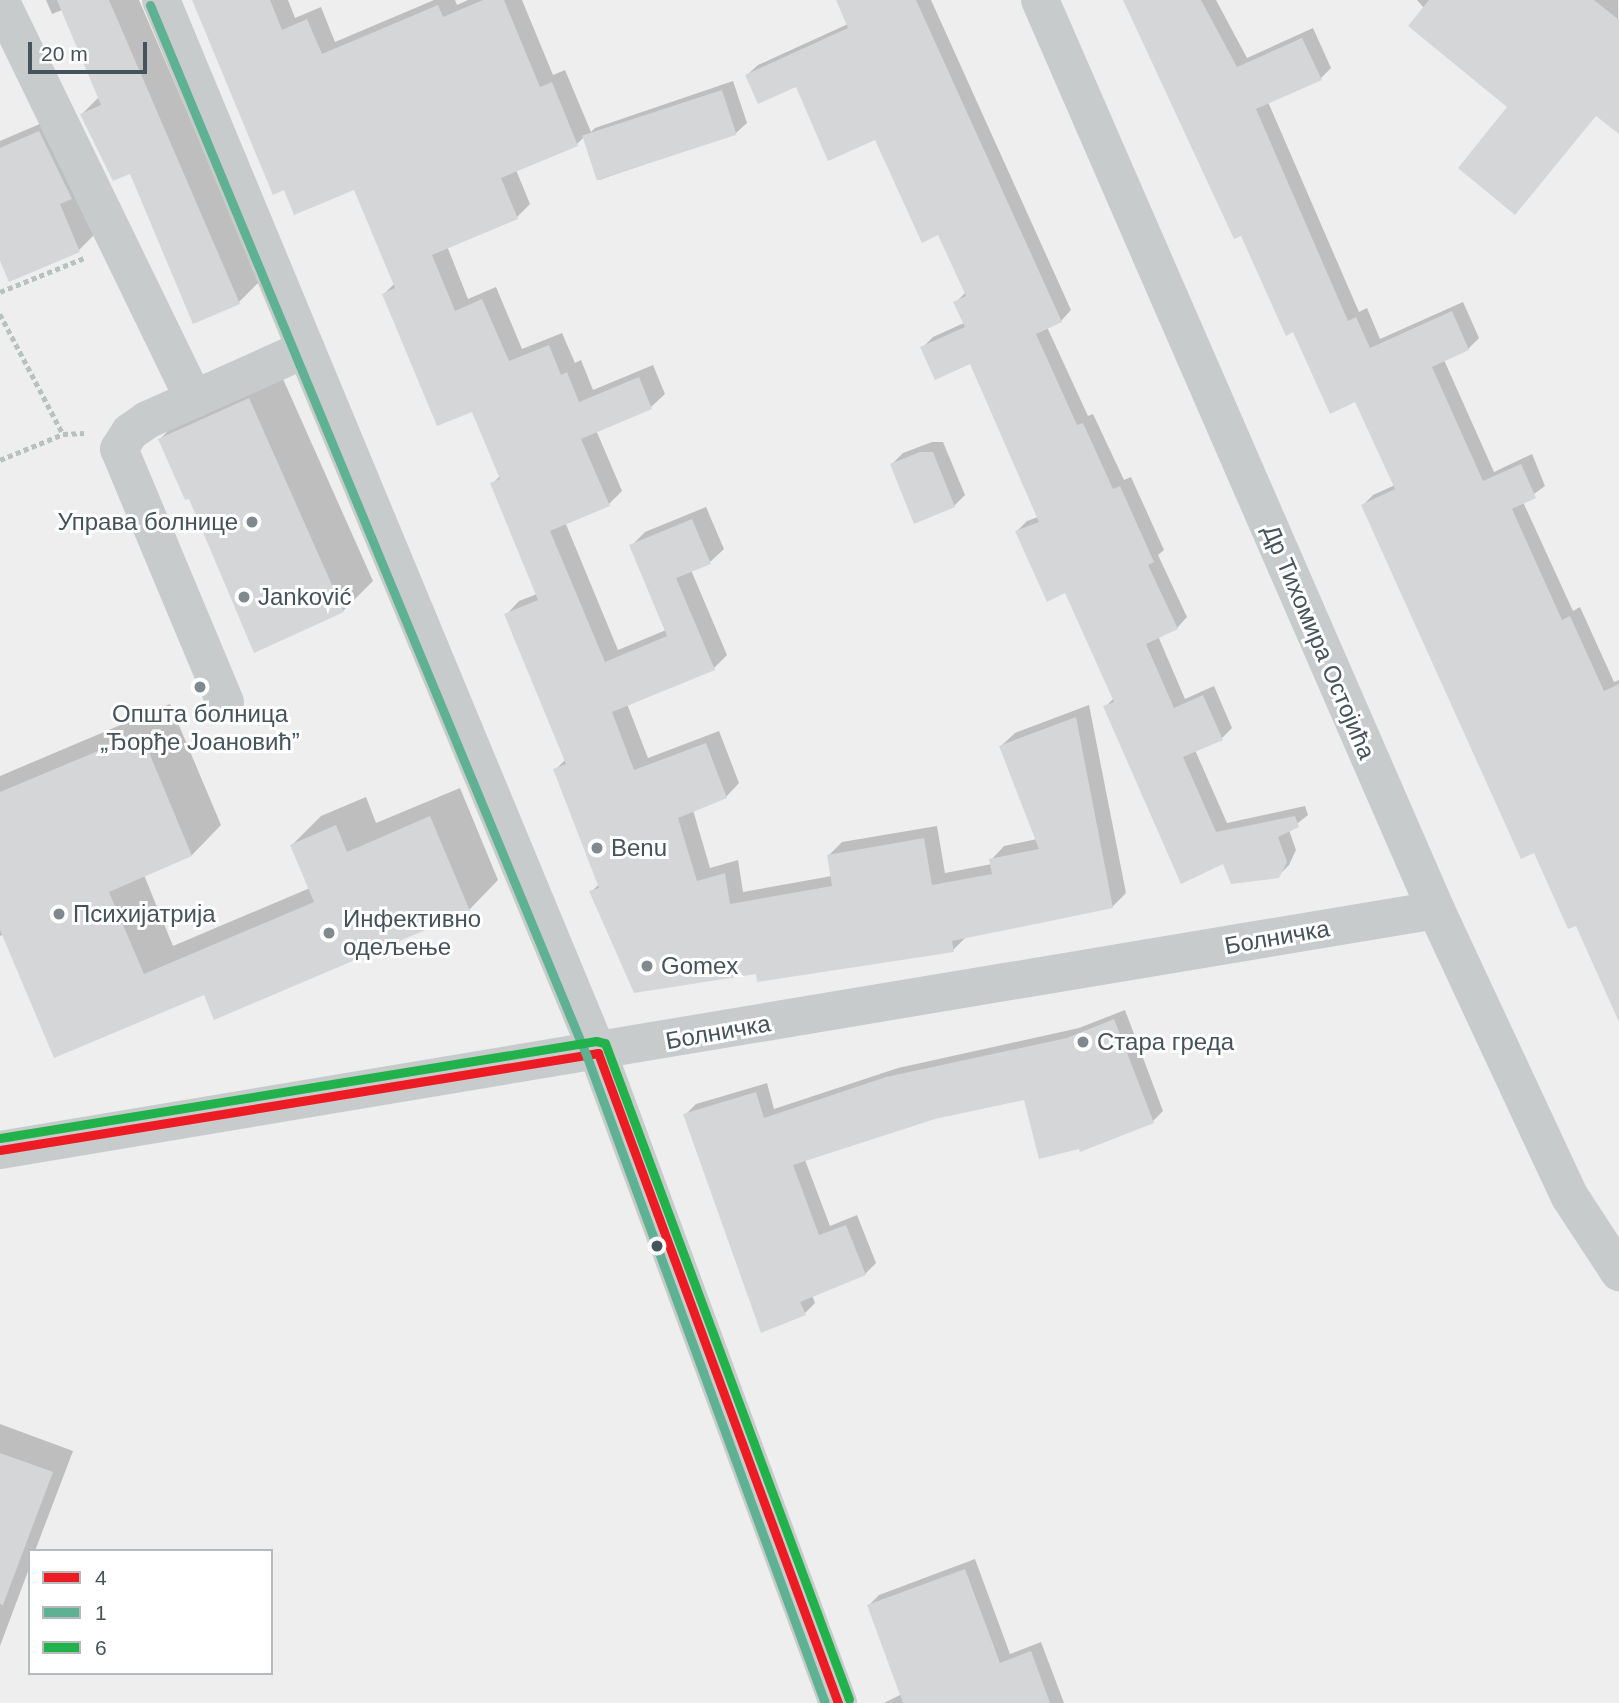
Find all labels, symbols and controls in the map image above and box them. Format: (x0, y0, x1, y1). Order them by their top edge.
scale bar (32, 28, 150, 72)
text: 20 m (41, 42, 88, 65)
place label: Управа болнице (58, 508, 238, 536)
marker: Управа болнице (244, 514, 260, 530)
street label: Др Тихомира Остојића (1257, 520, 1381, 764)
place label: Janković (258, 583, 351, 611)
marker: Janković (236, 589, 252, 605)
marker: Општа болница „Ђорђе Јоановић” (190, 677, 210, 697)
place label: Општа болница „Ђорђе Јоановић” (100, 700, 300, 756)
place label: Benu (611, 834, 667, 862)
marker: Benu (589, 840, 605, 856)
place label: Психијатрија (73, 900, 216, 928)
place label: Инфективно одељење (343, 905, 481, 961)
marker: Психијатрија (51, 906, 67, 922)
street label: Болничка (1222, 914, 1332, 960)
marker: Инфективно одељење (321, 925, 337, 941)
place label: Gomex (661, 952, 738, 980)
marker: Gomex (639, 958, 655, 974)
street label: Болничка (663, 1009, 773, 1055)
place label: Стара греда (1097, 1028, 1234, 1056)
marker: Стара греда (1075, 1034, 1091, 1050)
unlabelled marker (650, 1239, 664, 1253)
legend (28, 1549, 273, 1675)
text: 4 (95, 1566, 107, 1589)
text: 1 (95, 1601, 107, 1624)
text: 6 (95, 1636, 107, 1659)

